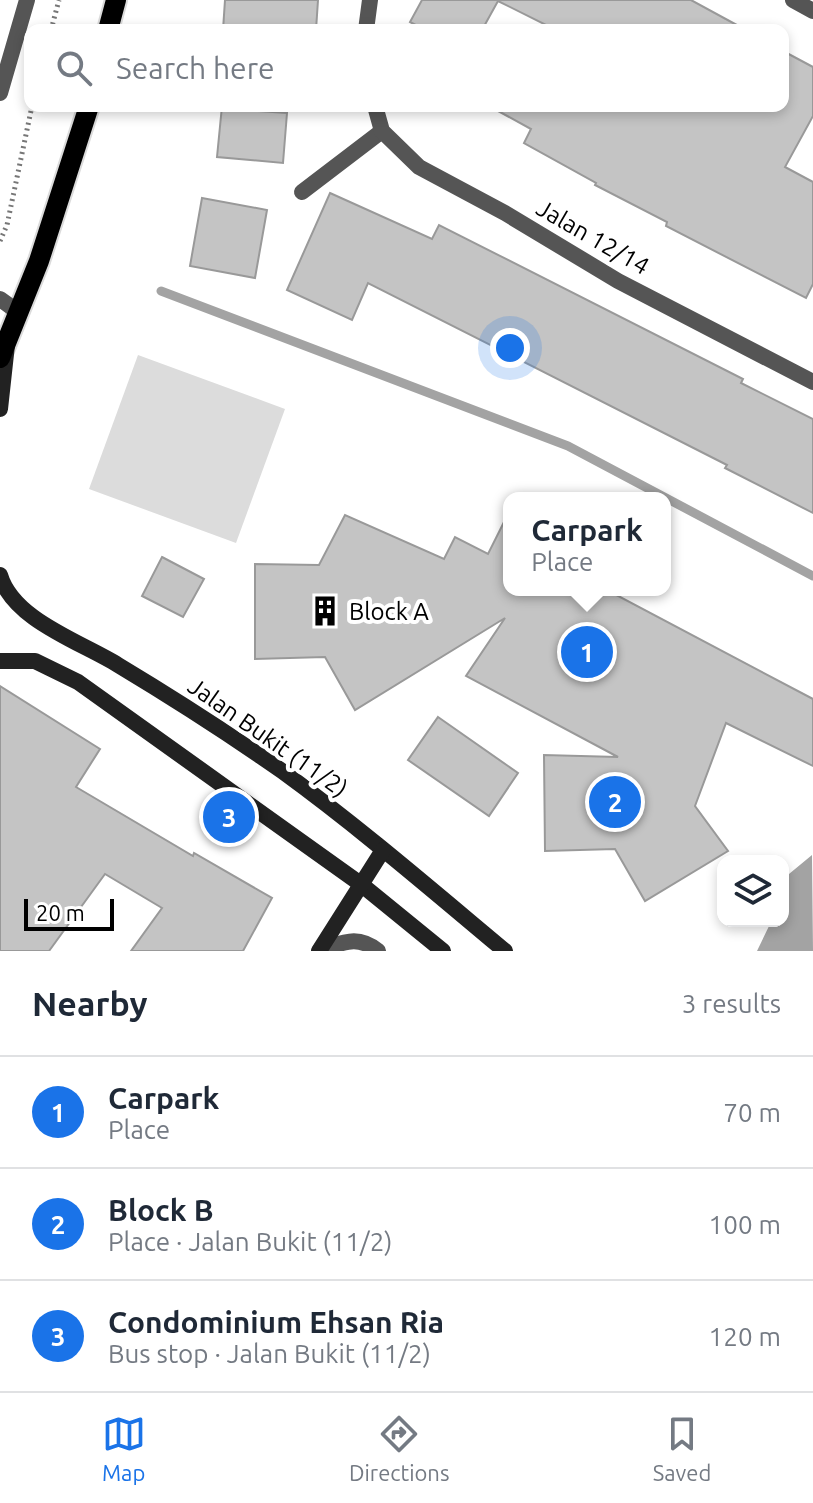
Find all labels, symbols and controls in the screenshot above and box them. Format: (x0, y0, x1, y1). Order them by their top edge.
search box (24, 24, 789, 112)
icon: search (52, 46, 96, 90)
text: Search here (116, 51, 275, 85)
street label: Jalan 12/14 (532, 194, 654, 280)
your location (490, 328, 530, 368)
popup (503, 492, 671, 596)
text: Carpark (531, 513, 643, 547)
text: Place (531, 547, 593, 576)
building icon: Block A (308, 594, 342, 628)
place label: Block A (349, 598, 429, 625)
pin: 1 (561, 622, 613, 682)
street label: Jalan Bukit (11/2) (183, 672, 353, 802)
pin: 2 (589, 772, 641, 832)
pin: 3 (203, 787, 255, 847)
map controls (717, 855, 789, 927)
button: layers (717, 855, 789, 927)
scale bar (24, 895, 114, 931)
text: 20 m (36, 900, 85, 925)
text: Nearby (32, 984, 147, 1022)
text: 3 results (682, 989, 781, 1018)
text: Carpark (108, 1081, 219, 1115)
text: 1 (51, 1098, 65, 1127)
text: 70 m (723, 1098, 781, 1127)
text: Place (108, 1115, 170, 1144)
text: Block B (108, 1193, 214, 1227)
text: 2 (51, 1210, 65, 1239)
text: 100 m (709, 1210, 781, 1239)
text: Place · Jalan Bukit (11/2) (108, 1227, 393, 1256)
text: Condominium Ehsan Ria (108, 1305, 444, 1339)
text: 3 (51, 1322, 65, 1351)
text: 120 m (709, 1322, 781, 1351)
text: Bus stop · Jalan Bukit (11/2) (108, 1339, 431, 1368)
tab: Map (102, 1412, 146, 1485)
tab: Directions (349, 1412, 449, 1485)
tab: Saved (653, 1412, 711, 1485)

